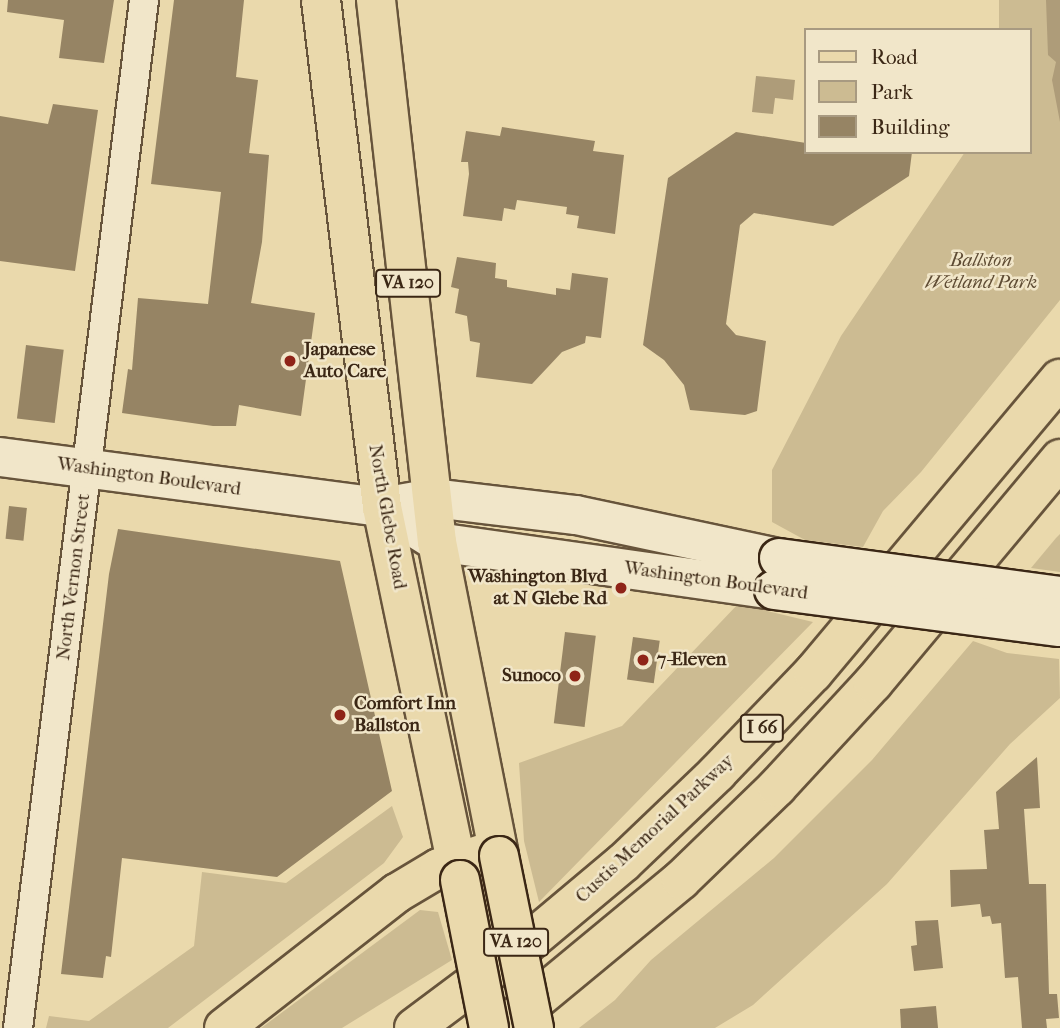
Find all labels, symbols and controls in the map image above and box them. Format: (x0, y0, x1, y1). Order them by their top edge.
legend (804, 28, 1032, 154)
text: Road (871, 45, 918, 69)
text: Park (871, 80, 913, 104)
text: Building (871, 115, 949, 139)
park label: Ballston Wetland Park (925, 250, 1037, 294)
road number: VA 120 (375, 268, 441, 298)
place label: Japanese Auto Care (304, 339, 386, 383)
marker: Japanese Auto Care (282, 353, 298, 369)
street label: North Glebe Road (363, 443, 411, 591)
street label: Washington Boulevard (56, 453, 242, 501)
street label: North Vernon Street (52, 492, 96, 662)
street label: Washington Boulevard (623, 557, 809, 605)
place label: Washington Blvd at N Glebe Rd (468, 566, 607, 610)
marker: Washington Blvd at N Glebe Rd (613, 580, 629, 596)
place label: 7-Eleven (657, 649, 727, 671)
marker: 7-Eleven (635, 652, 651, 668)
place label: Sunoco (502, 665, 561, 687)
marker: Sunoco (567, 668, 583, 684)
place label: Comfort Inn Ballston (354, 693, 456, 737)
marker: Comfort Inn Ballston (332, 707, 348, 723)
road number: I 66 (739, 714, 785, 742)
street label: Custis Memorial Parkway (571, 750, 739, 908)
road number: VA 120 (483, 928, 549, 957)

